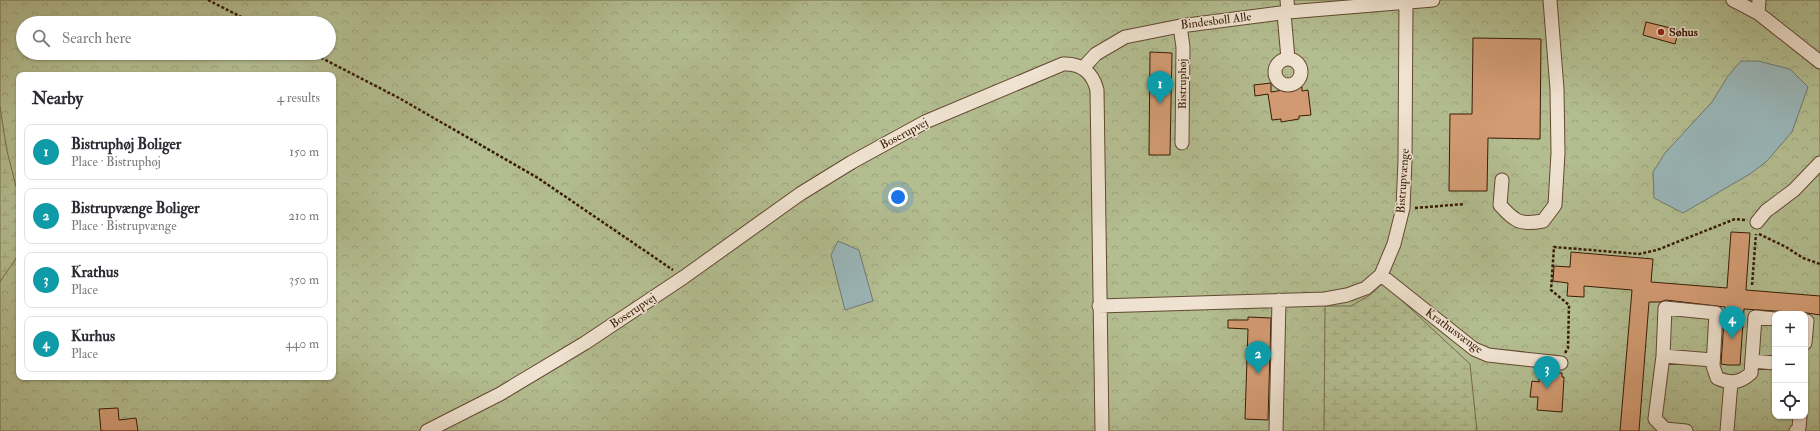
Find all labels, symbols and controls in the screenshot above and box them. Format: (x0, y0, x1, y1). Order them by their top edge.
street label: Bindesbøll Alle (1180, 9, 1252, 33)
search box (16, 16, 336, 60)
place label: Søhus (1669, 25, 1698, 40)
icon: search (30, 27, 52, 49)
marker: Søhus (1656, 27, 1666, 37)
text: Search here (62, 29, 131, 48)
street label: Bistruphøj (1175, 59, 1190, 109)
pin: 1 (1147, 71, 1173, 104)
text: Nearby (32, 88, 83, 109)
text: 4 results (277, 90, 320, 106)
street label: Boserupvej (877, 115, 931, 153)
text: Bistruphøj Boliger (71, 135, 181, 154)
text: 1 (44, 144, 48, 160)
text: 150 m (289, 144, 319, 160)
street label: Bistrupvænge (1393, 148, 1413, 214)
text: Place · Bistruphøj (71, 154, 161, 170)
your location (888, 187, 908, 207)
text: Bistrupvænge Boliger (71, 199, 200, 218)
text: 2 (43, 208, 49, 224)
text: 210 m (288, 208, 319, 224)
text: Place · Bistrupvænge (71, 218, 177, 234)
text: Krathus (71, 263, 119, 282)
text: 3 (44, 272, 49, 288)
text: 350 m (289, 272, 319, 288)
text: Place (71, 282, 98, 298)
street label: Boserupvej (607, 290, 659, 332)
street label: Krathusvænge (1422, 305, 1486, 357)
pin: 4 (1719, 306, 1745, 339)
map controls (1772, 311, 1808, 419)
button: + (1772, 311, 1808, 347)
text: Kurhus (71, 327, 115, 346)
text: 4 (42, 336, 50, 352)
text: 440 m (285, 336, 319, 352)
pin: 2 (1245, 341, 1271, 374)
text: Place (71, 346, 98, 362)
button: − (1772, 347, 1808, 383)
pin: 3 (1534, 356, 1560, 389)
button: locate (1772, 383, 1808, 419)

